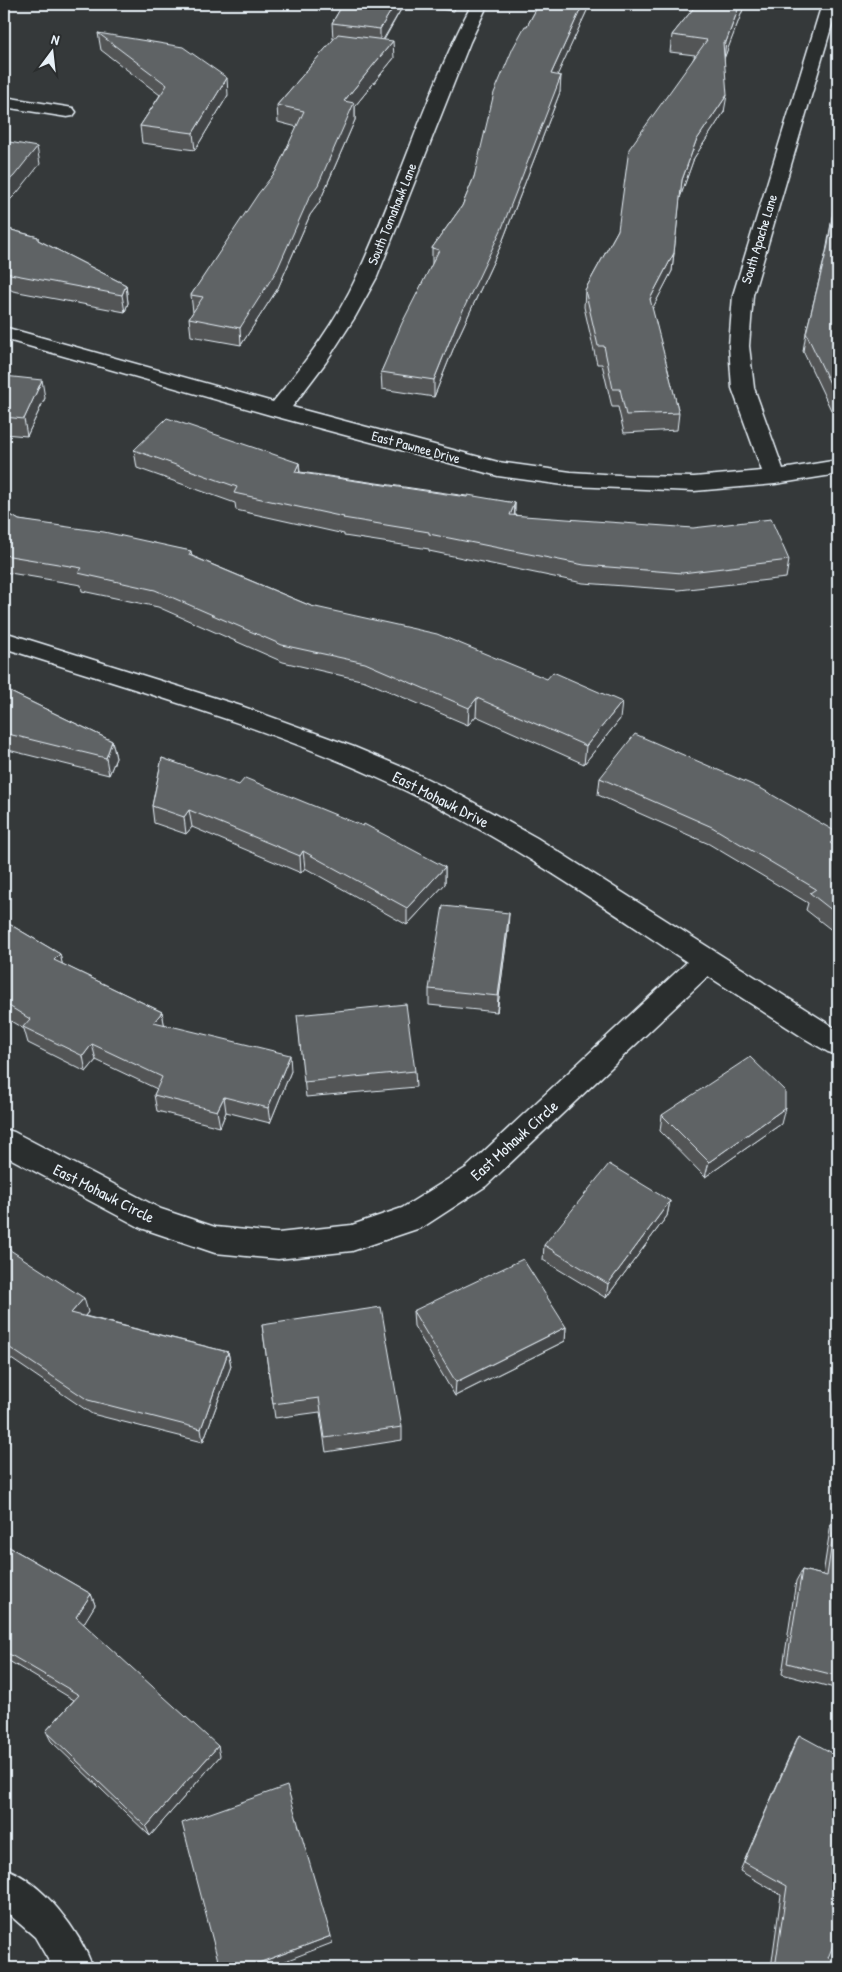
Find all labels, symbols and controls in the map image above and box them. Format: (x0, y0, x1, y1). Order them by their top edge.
north arrow (28, 28, 78, 78)
text: N (49, 29, 62, 49)
street label: South Tomahawk Lane (362, 160, 421, 268)
street label: South Apache Lane (736, 191, 782, 286)
street label: East Pawnee Drive (370, 426, 463, 468)
street label: East Mohawk Drive (389, 765, 494, 833)
street label: East Mohawk Circle (465, 1094, 563, 1185)
street label: East Mohawk Circle (50, 1158, 159, 1228)

